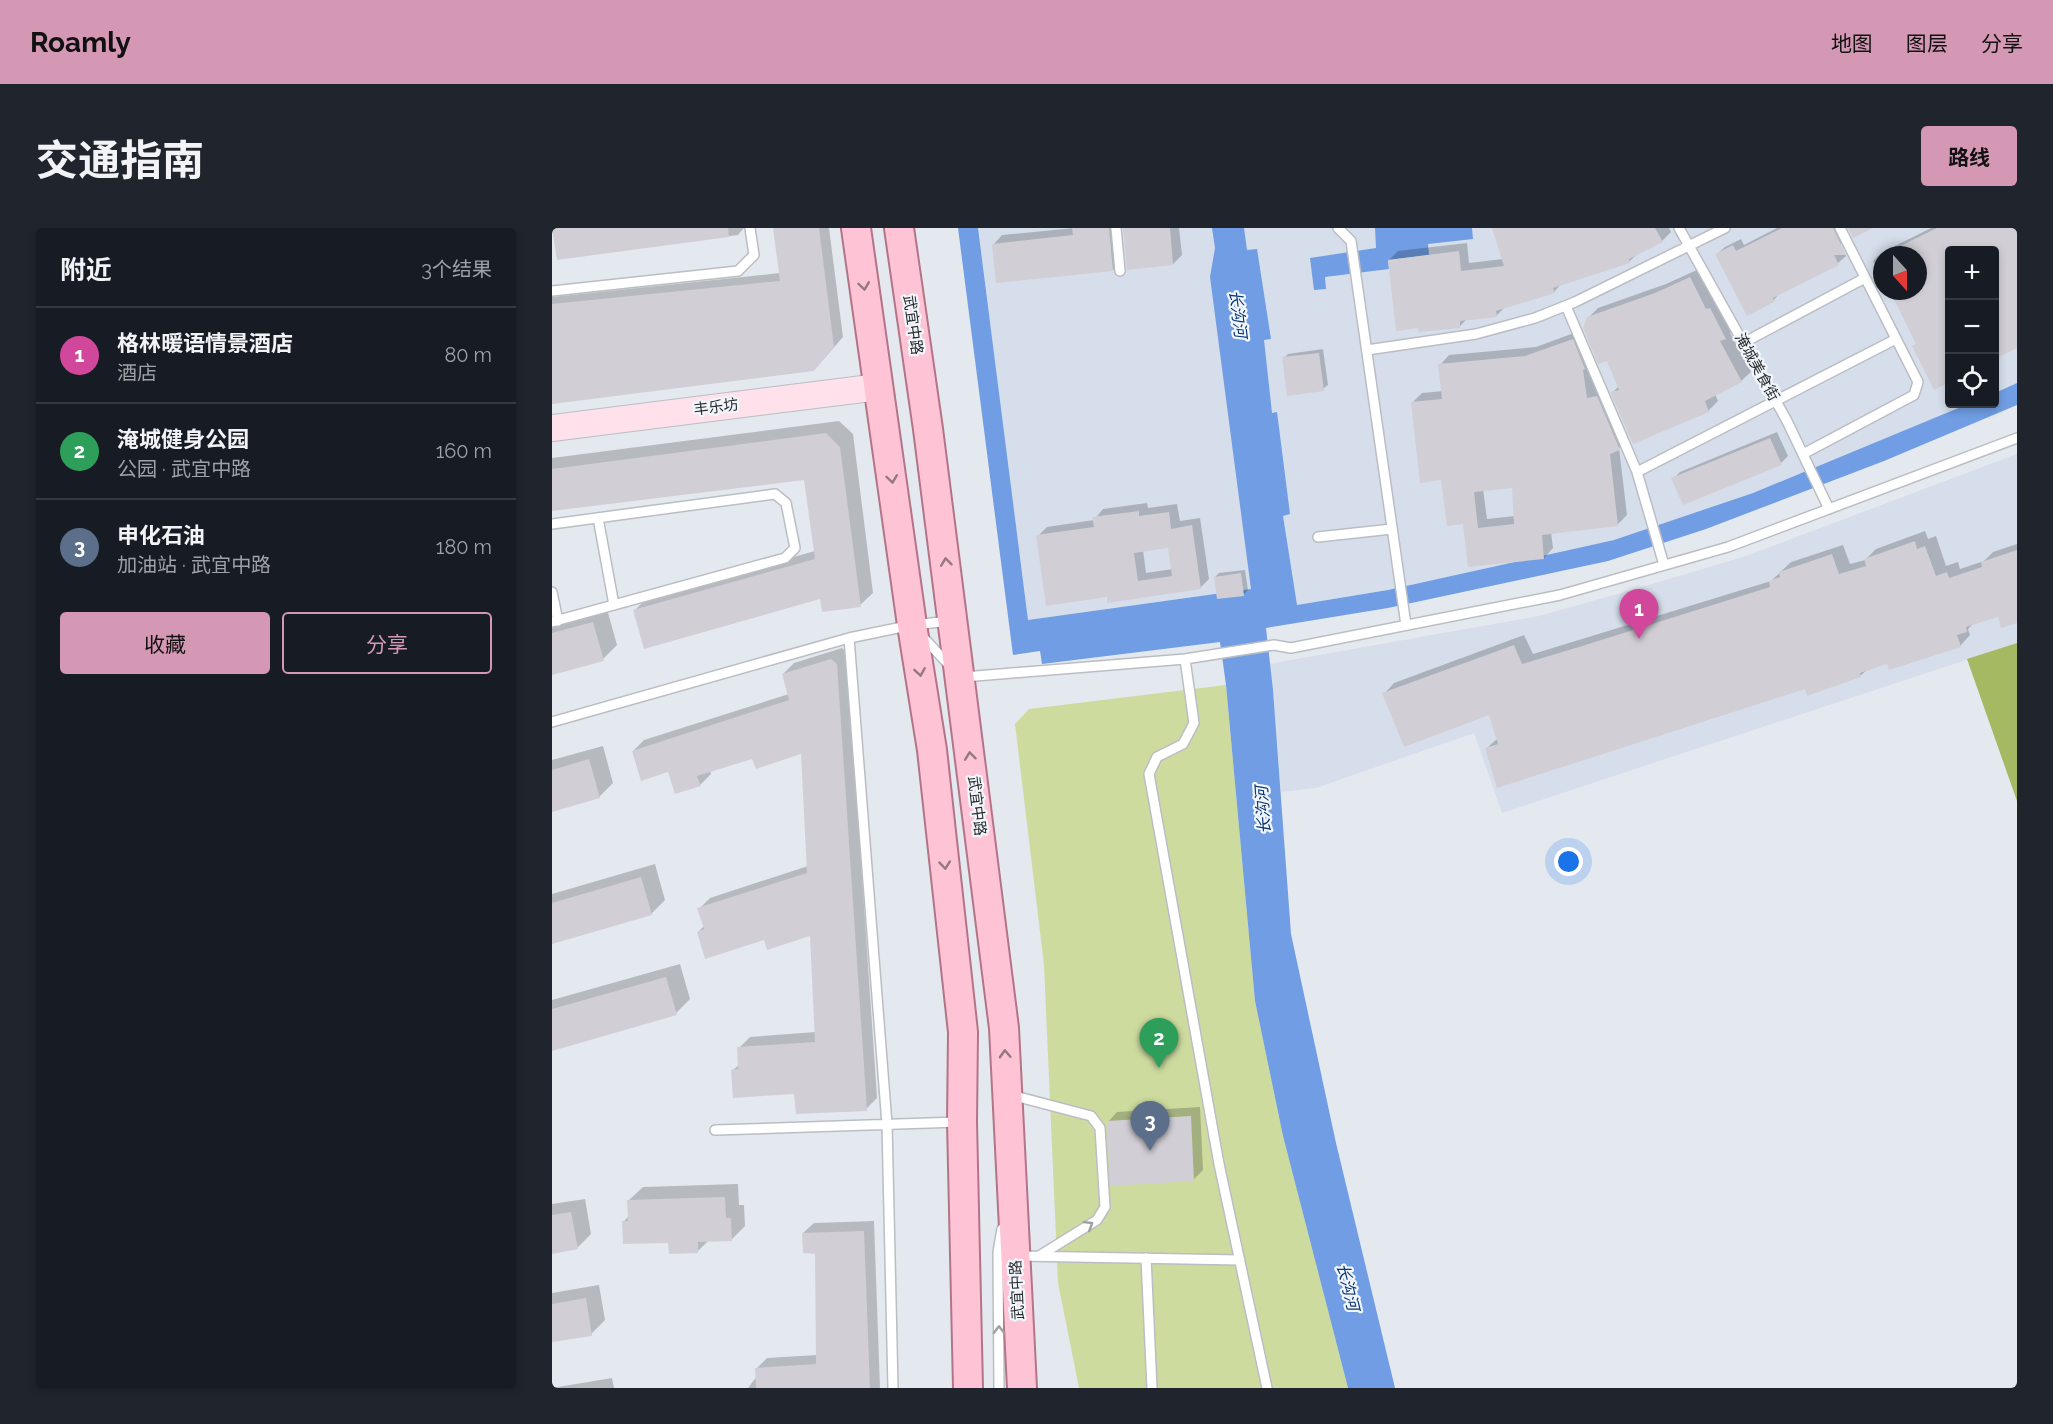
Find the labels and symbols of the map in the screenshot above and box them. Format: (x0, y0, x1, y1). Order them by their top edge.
north arrow (1873, 246, 1927, 300)
one-way arrow (858, 281, 870, 291)
water label: 长沟河 (1226, 289, 1251, 342)
street label: 武宜中路 (900, 294, 926, 356)
street label: 淹城美食街 (1731, 330, 1783, 404)
street label: 丰乐坊 (693, 395, 739, 419)
one-way arrow (886, 474, 898, 484)
one-way arrow (940, 558, 952, 567)
pin: 1 (1620, 590, 1658, 639)
one-way arrow (913, 667, 925, 677)
one-way arrow (965, 751, 977, 760)
street label: 武宜中路 (964, 775, 990, 837)
water label: 长沟河 (1252, 782, 1274, 835)
your location (1554, 847, 1583, 876)
one-way arrow (938, 861, 950, 870)
pin: 2 (1140, 1018, 1178, 1068)
one-way arrow (999, 1049, 1012, 1058)
pin: 3 (1130, 1102, 1170, 1151)
one-way arrow (1083, 1221, 1093, 1233)
street label: 武宜中路 (1006, 1260, 1028, 1320)
water label: 长沟河 (1333, 1261, 1364, 1315)
one-way arrow (993, 1325, 1005, 1334)

